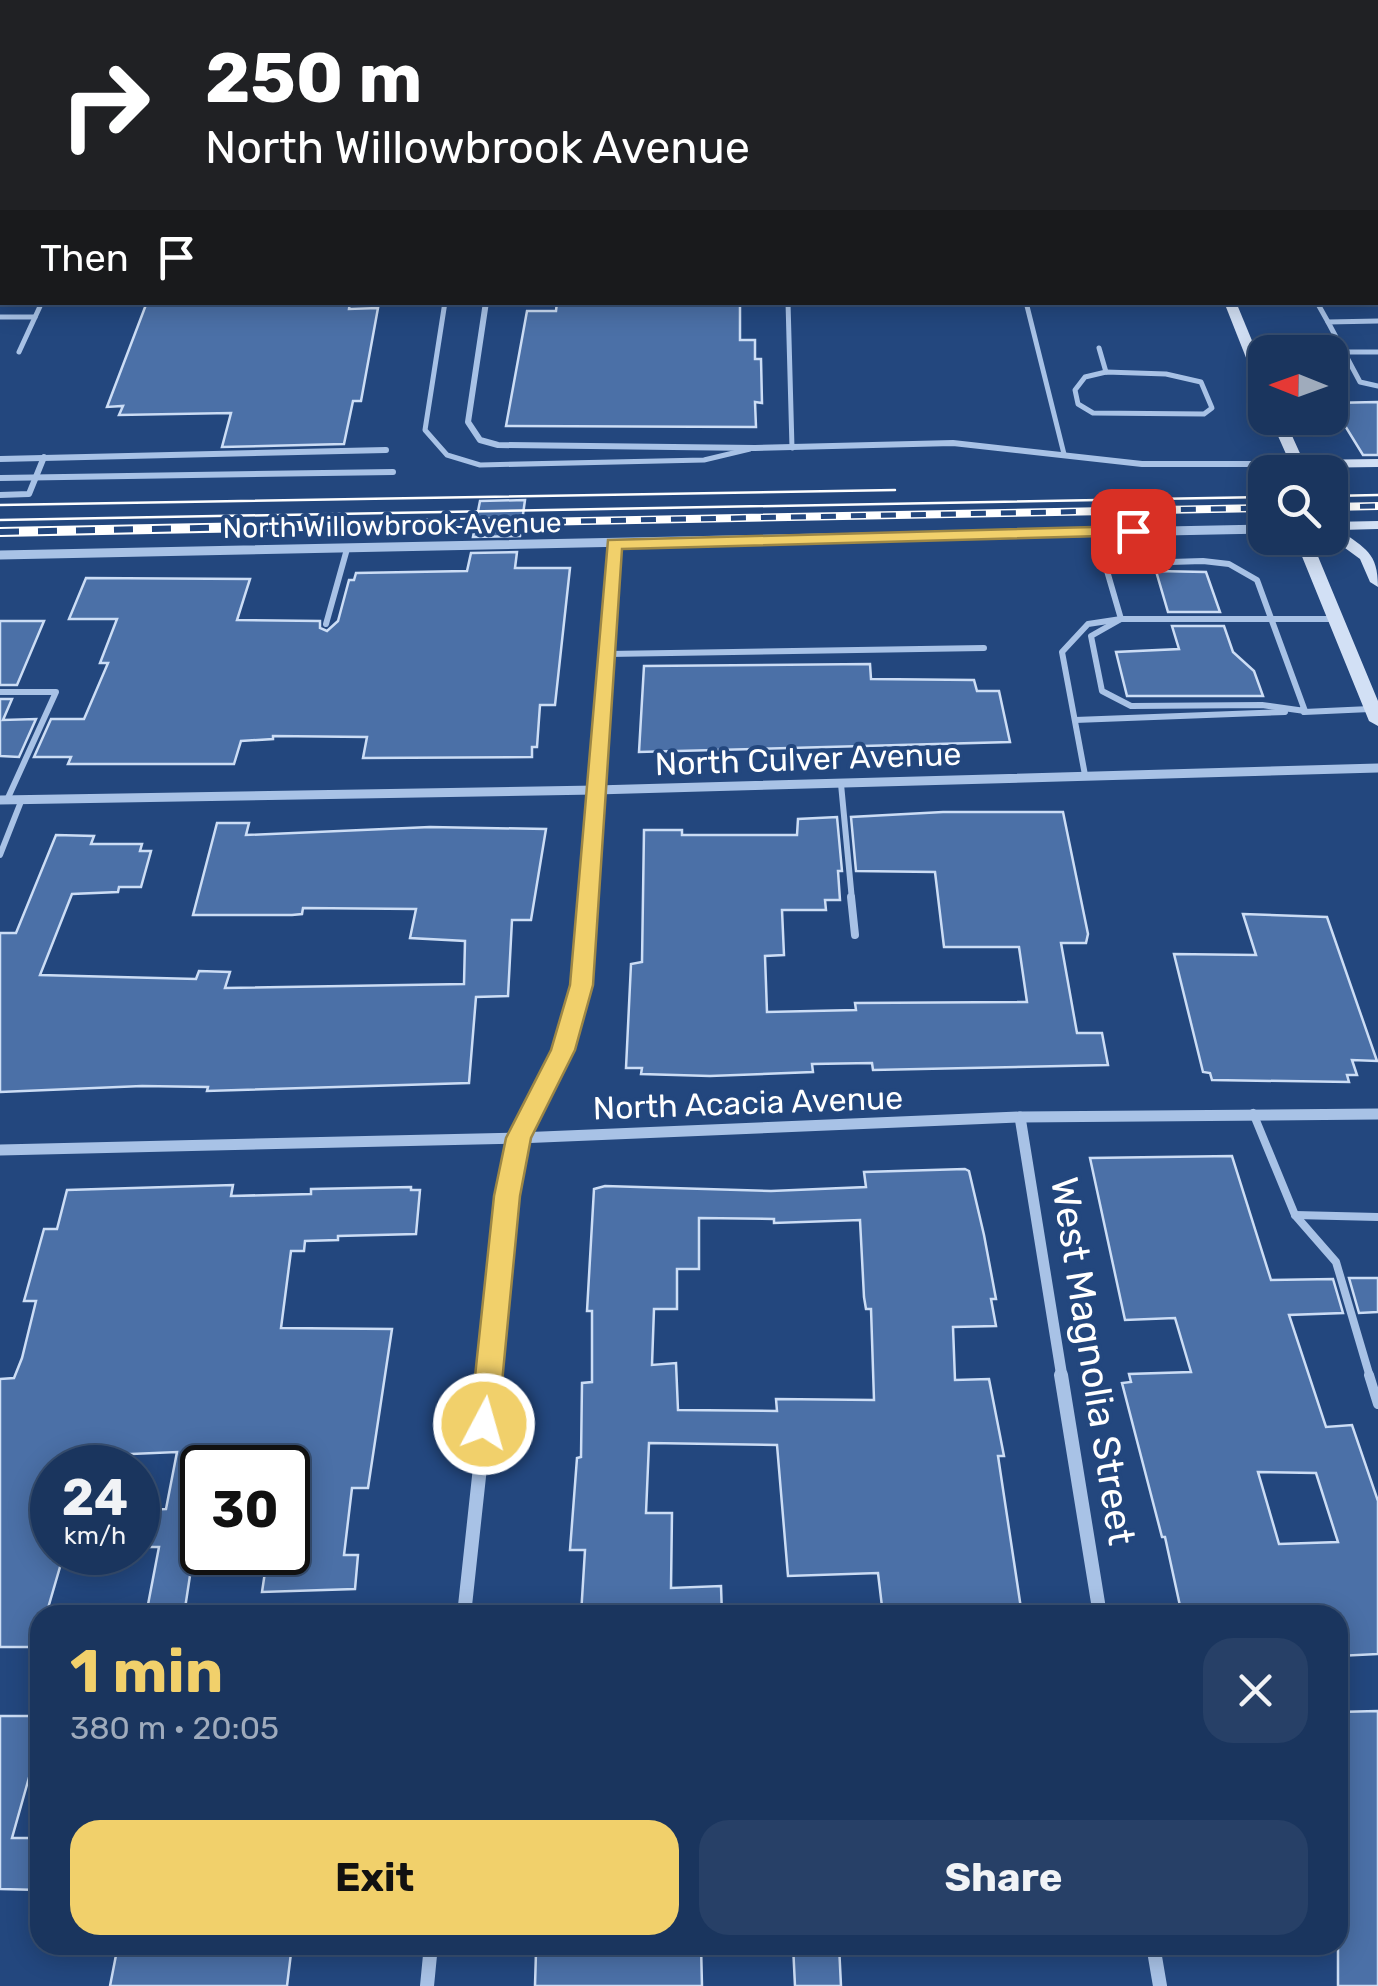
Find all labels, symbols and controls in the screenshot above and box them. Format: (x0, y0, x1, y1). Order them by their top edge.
text: 250 m (205, 37, 422, 120)
icon: right (40, 40, 170, 170)
text: North Willowbrook Avenue (205, 121, 750, 174)
icon: arrive (149, 230, 204, 285)
text: Then (40, 235, 129, 281)
north arrow (1248, 335, 1348, 435)
map controls (1248, 335, 1348, 555)
button: search (1248, 455, 1348, 555)
pin (1091, 489, 1176, 574)
icon: arrive (1106, 504, 1161, 559)
street label: North Willowbrook Avenue (222, 506, 562, 545)
street label: North Culver Avenue (654, 735, 962, 783)
street label: North Acacia Avenue (592, 1079, 904, 1127)
street label: West Magnolia Street (1041, 1174, 1145, 1548)
position arrow (432, 1372, 536, 1476)
speed limit sign: 30 (180, 1445, 310, 1575)
text: 24 (62, 1468, 128, 1528)
text: km/h (64, 1521, 126, 1550)
text: 1 min (70, 1636, 223, 1707)
button: close (1203, 1638, 1308, 1743)
text: 380 m · 20:05 (70, 1709, 279, 1747)
button: Exit (70, 1820, 679, 1935)
button: Share (699, 1820, 1308, 1935)

